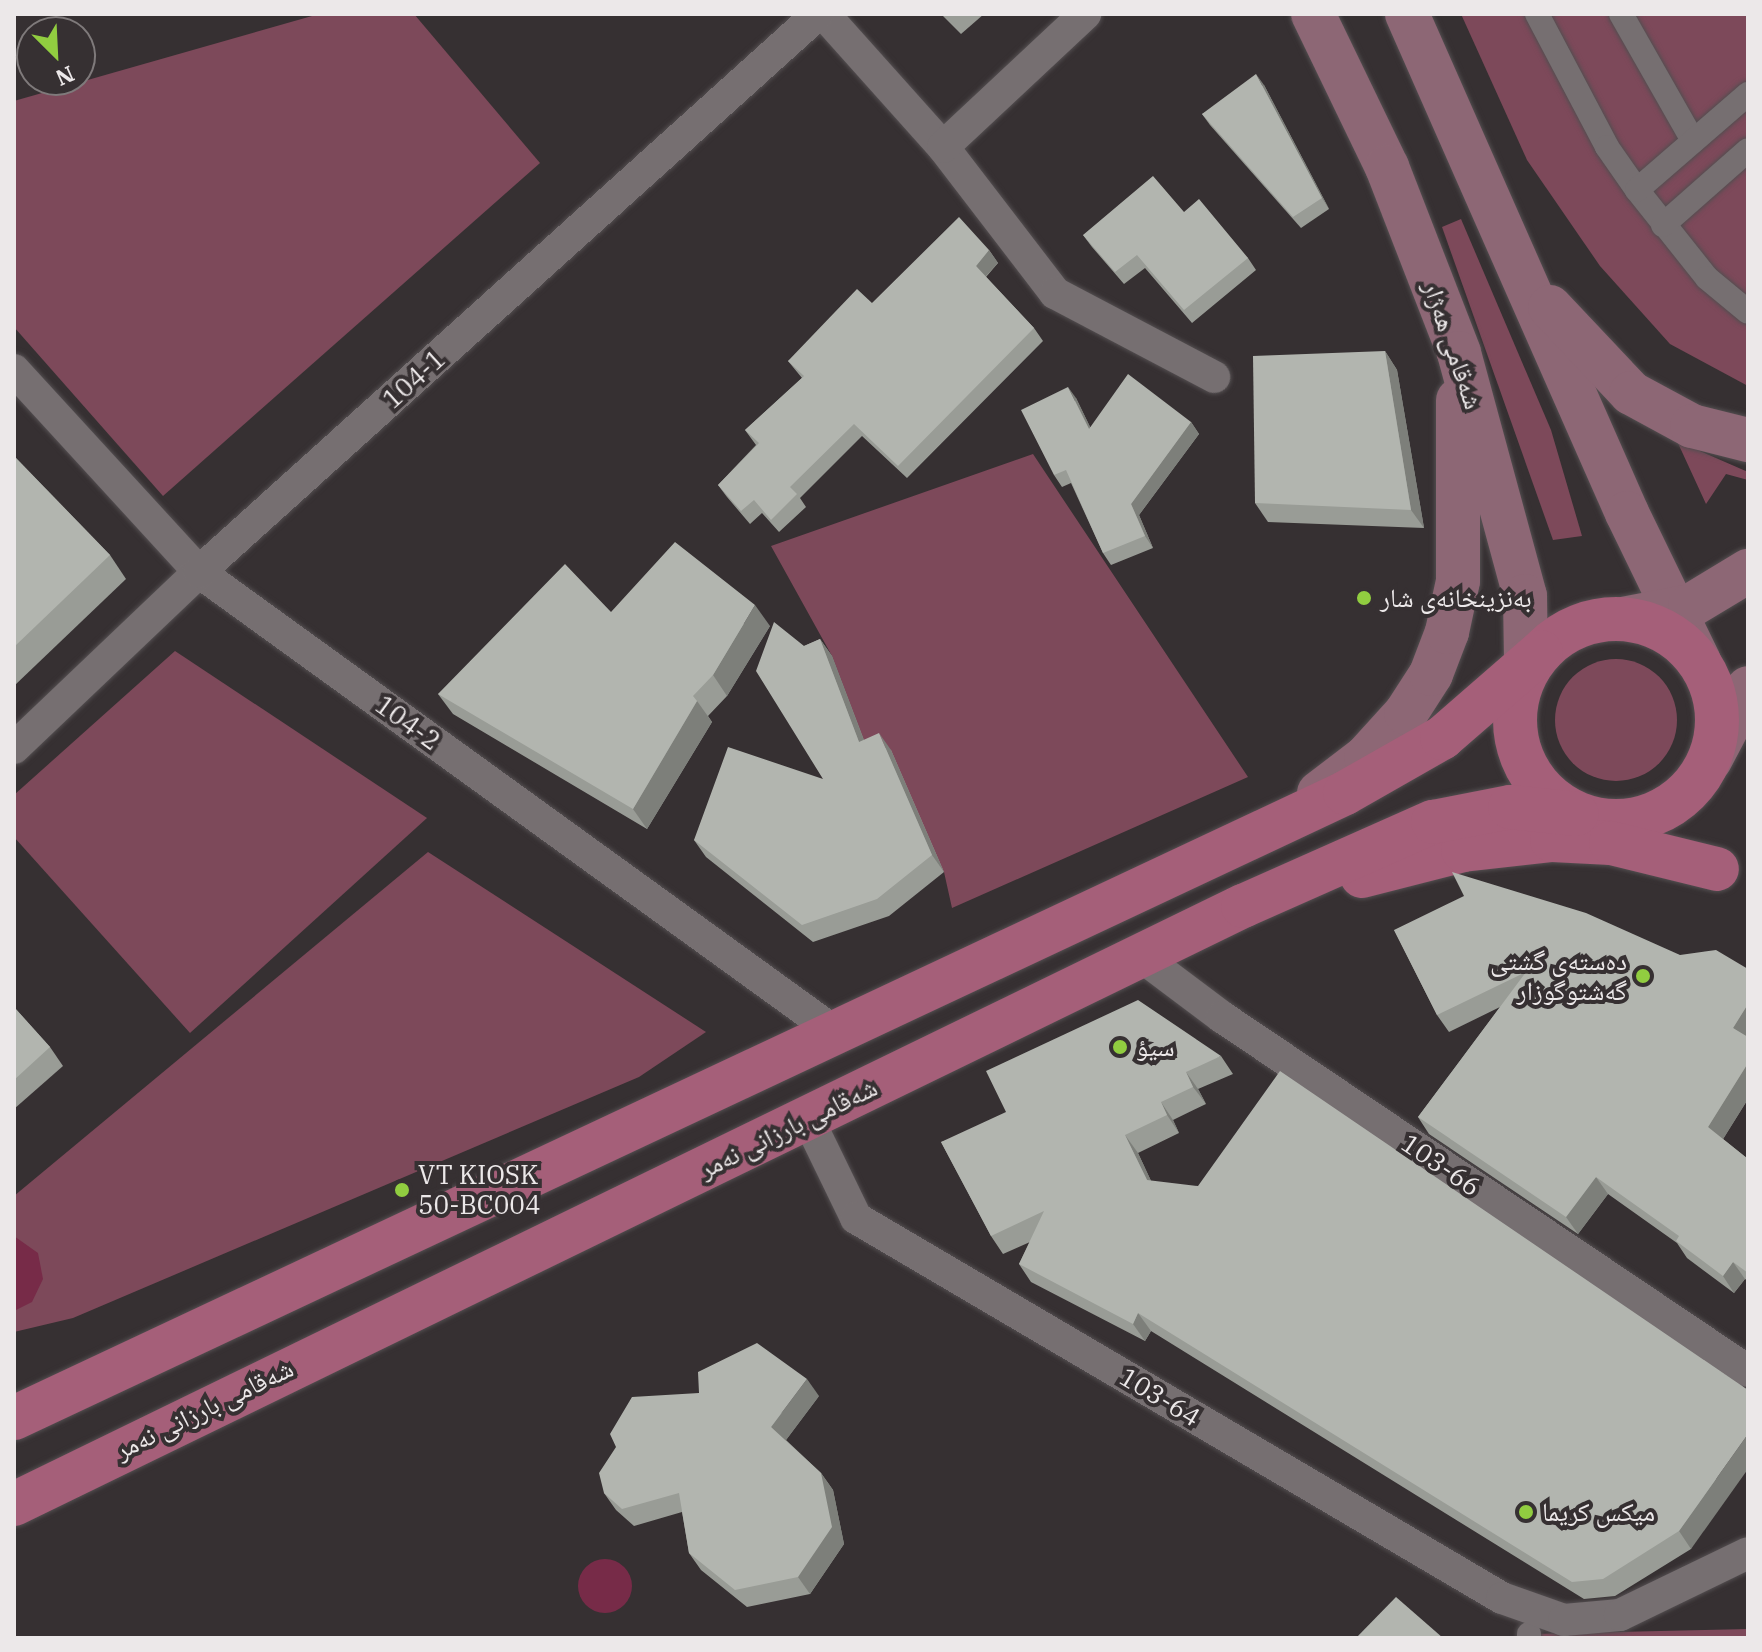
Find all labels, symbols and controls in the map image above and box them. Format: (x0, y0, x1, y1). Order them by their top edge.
north arrow (16, 16, 96, 96)
text: N (51, 60, 79, 93)
street label: شەقامی هەژار (1417, 277, 1489, 413)
street label: 104-1 (377, 343, 451, 415)
place label: بەنزینخانەی شار (1380, 582, 1532, 614)
marker: بەنزینخانەی شار (1355, 589, 1373, 607)
street label: 104-2 (369, 689, 447, 757)
place label: ده‌سته‌ی گشتی گه‌شتوگوزار (1490, 945, 1627, 1006)
marker: ده‌سته‌ی گشتی گه‌شتوگوزار (1634, 967, 1652, 985)
place label: سيؤ (1136, 1031, 1175, 1063)
marker: سيؤ (1111, 1038, 1129, 1056)
street label: شەقامی بارزانی نەمر (694, 1071, 882, 1185)
street label: 103-66 (1396, 1127, 1486, 1203)
place label: VT KIOSK 50-BC004 (418, 1159, 541, 1220)
marker: VT KIOSK 50-BC004 (393, 1181, 411, 1199)
street label: شەقامی بارزانی نەمر (110, 1352, 298, 1466)
street label: 103-64 (1114, 1361, 1206, 1433)
place label: ميكس كريما (1542, 1496, 1655, 1528)
marker: ميكس كريما (1517, 1503, 1535, 1521)

